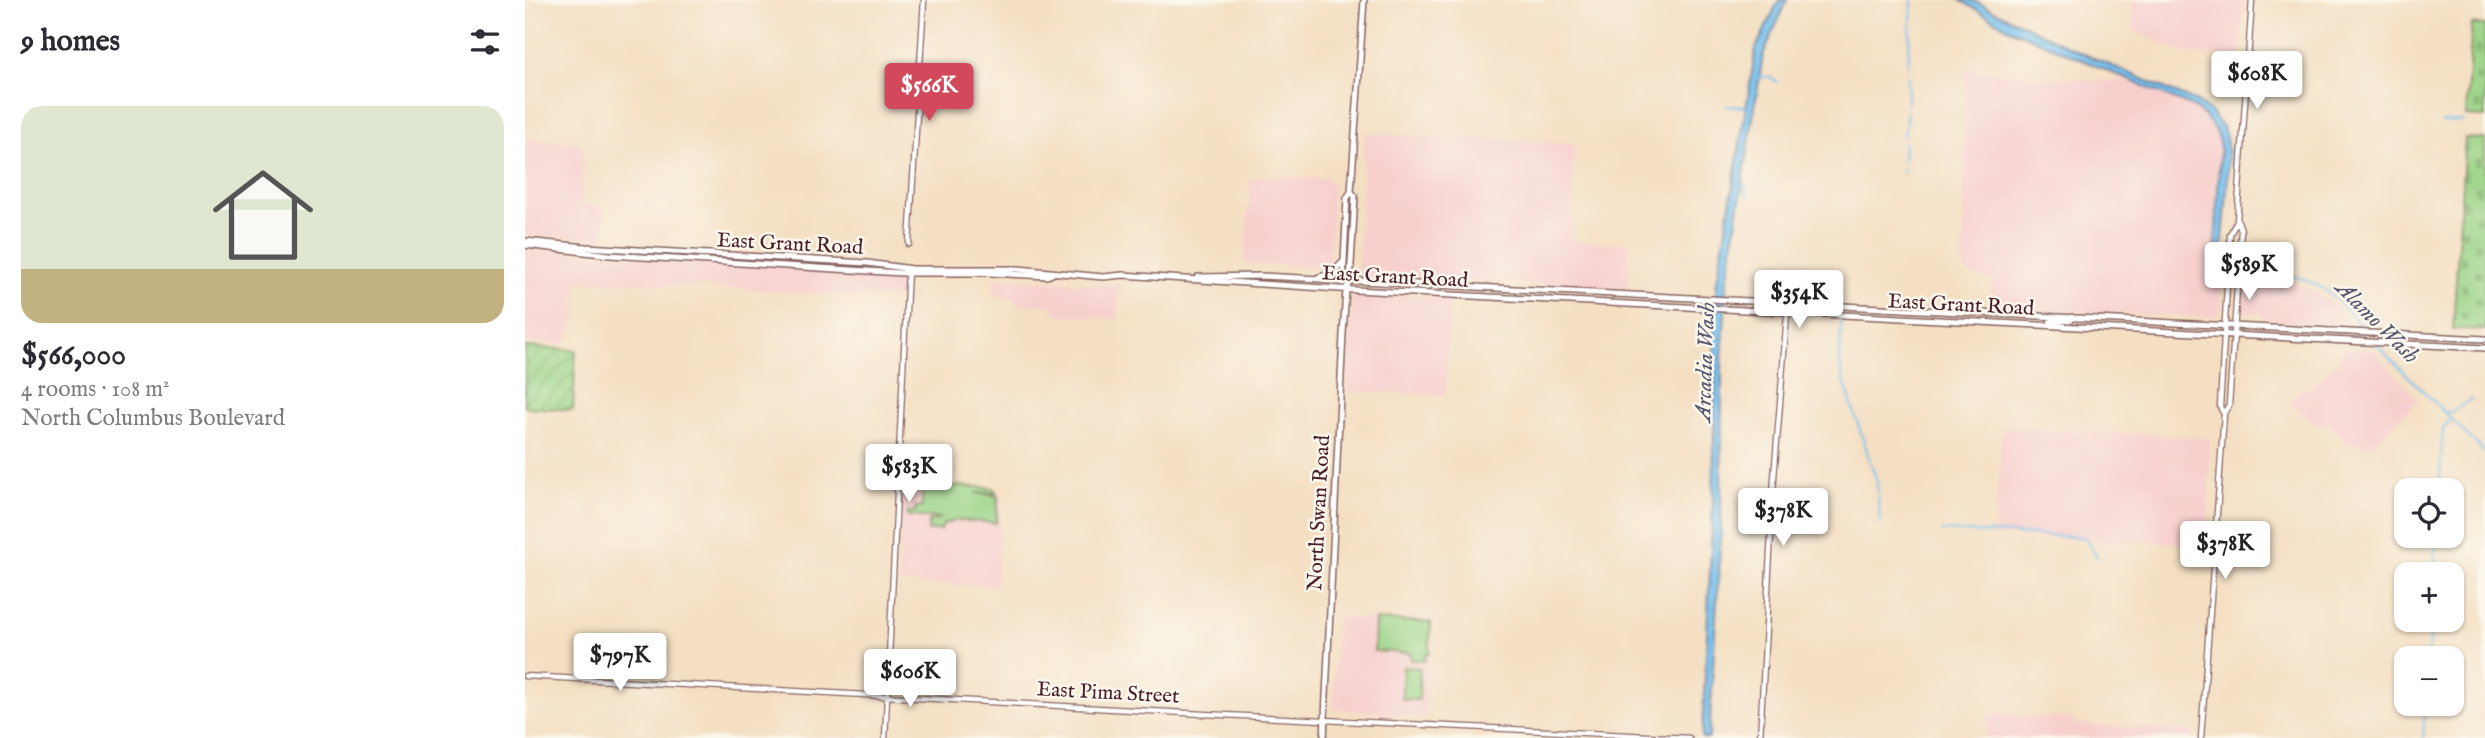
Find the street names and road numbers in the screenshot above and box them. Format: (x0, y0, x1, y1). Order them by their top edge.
street label: East Grant Road (716, 227, 865, 262)
street label: East Grant Road (1321, 260, 1470, 295)
street label: East Grant Road (1887, 288, 2036, 323)
street label: North Swan Road (1302, 434, 1337, 592)
street label: East Pima Street (1036, 676, 1180, 711)

